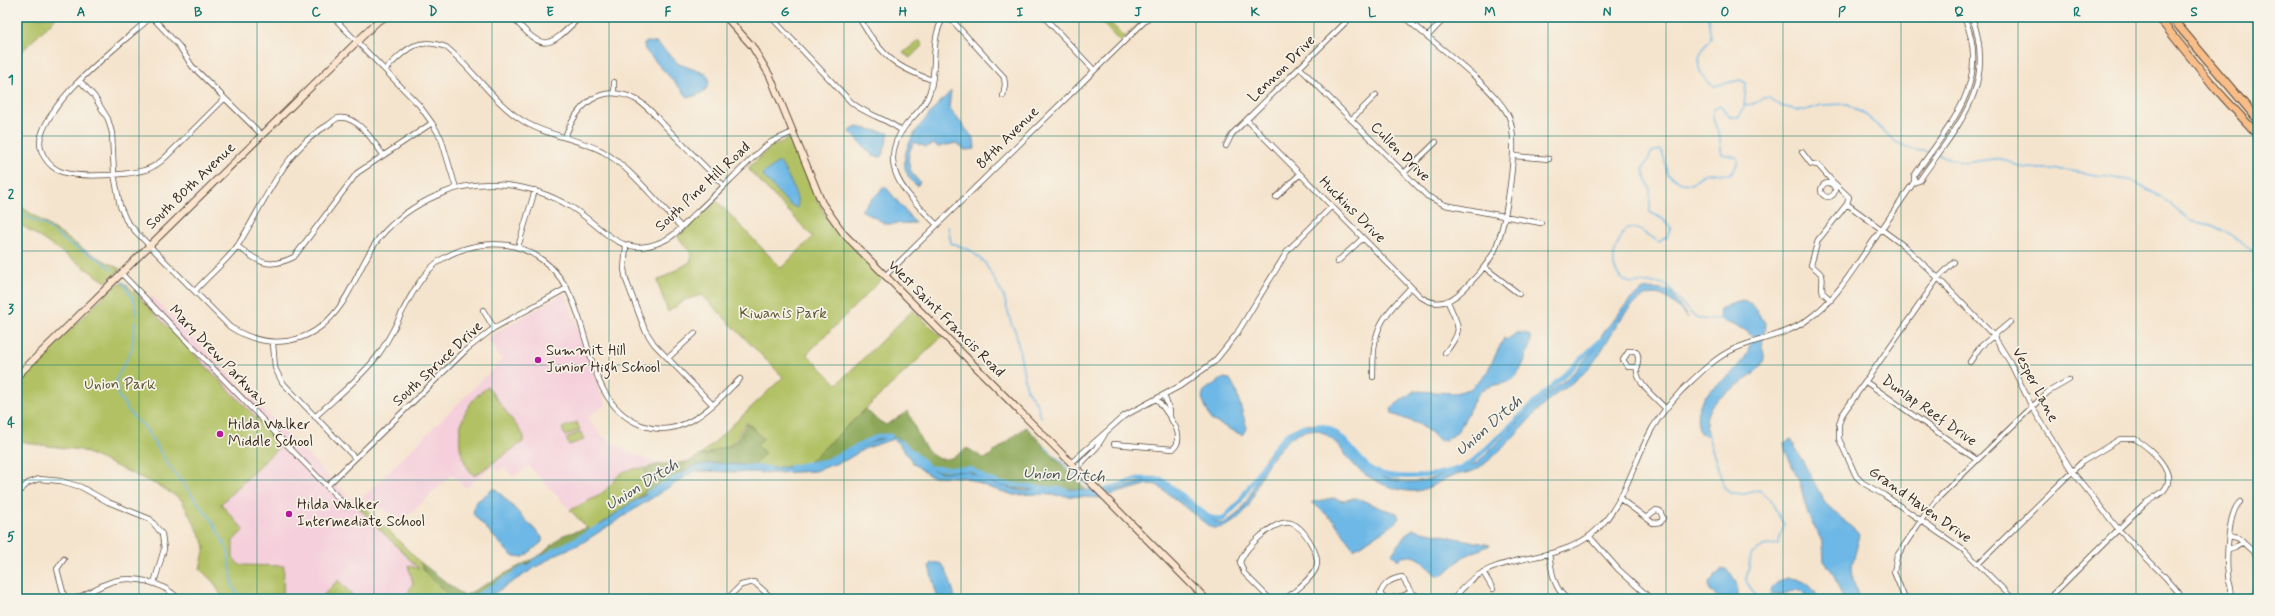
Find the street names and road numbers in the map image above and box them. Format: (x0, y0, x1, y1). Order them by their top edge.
street label: Lennon Drive (1244, 31, 1320, 107)
street label: 84th Avenue (972, 102, 1044, 174)
street label: Cullen Drive (1366, 118, 1434, 186)
street label: South 80th Avenue (142, 138, 240, 234)
street label: South Pine Hill Road (651, 138, 755, 236)
street label: Huckins Drive (1314, 172, 1390, 248)
street label: West Saint Francis Road (883, 256, 1009, 382)
street label: Mary Drew Parkway (164, 301, 272, 411)
street label: South Spruce Drive (388, 317, 488, 411)
street label: Vesper Lane (2007, 344, 2063, 426)
street label: Dunlap Reef Drive (1877, 371, 1981, 451)
street label: Grand Haven Drive (1865, 462, 1976, 548)

